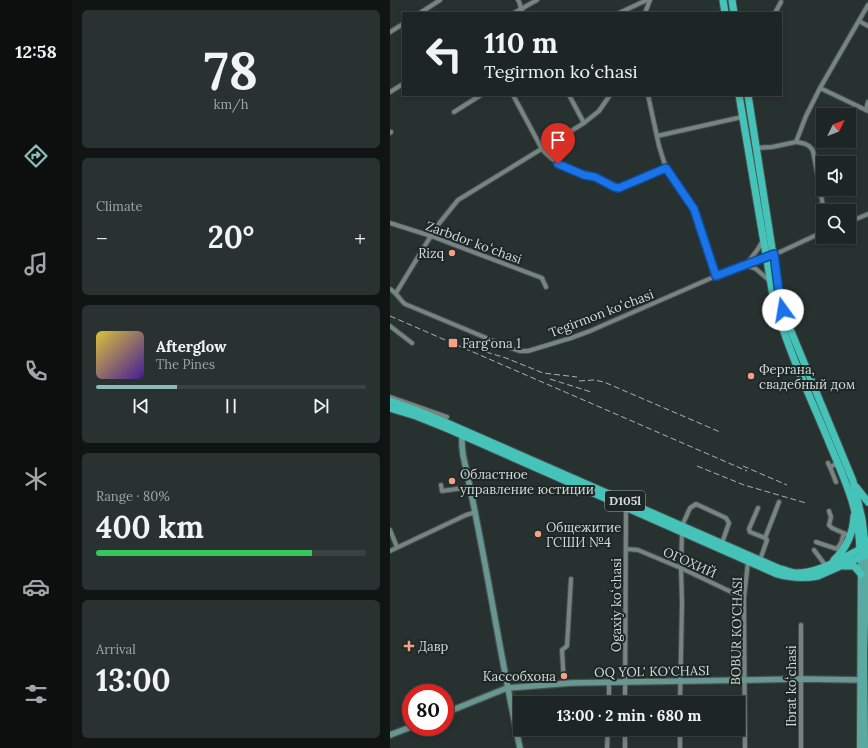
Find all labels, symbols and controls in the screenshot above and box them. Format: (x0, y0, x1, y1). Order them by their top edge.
text: 110 m (484, 25, 558, 61)
icon: left (418, 28, 470, 80)
text: 78 (204, 37, 258, 103)
text: 12:58 (15, 40, 57, 63)
text: Tegirmon koʻchasi (484, 60, 638, 83)
text: km/h (213, 96, 249, 113)
north arrow (816, 108, 856, 148)
map controls (816, 108, 856, 244)
pin (541, 123, 575, 164)
icon: arrive (547, 129, 569, 151)
icon: directions (22, 142, 50, 170)
button: sound (816, 156, 856, 196)
text: Climate (96, 198, 143, 215)
button: search (816, 204, 856, 244)
street label: Zarbdor koʻchasi (423, 217, 525, 268)
text: 20° (208, 218, 254, 256)
text: − (96, 224, 108, 252)
text: + (354, 224, 366, 252)
place label: Rizq (418, 245, 445, 262)
marker: Rizq (447, 248, 457, 258)
icon: music (22, 250, 50, 278)
street label: Tegirmon koʻchasi (546, 286, 656, 341)
position arrow (762, 289, 804, 331)
place label: Farg‘ona 1 (462, 335, 521, 352)
text: Afterglow (156, 337, 226, 356)
marker: Farg‘ona 1 (447, 337, 459, 349)
text: The Pines (156, 356, 215, 373)
icon: phone (22, 357, 50, 385)
place label: Фергана, свадебный дом (759, 361, 856, 393)
marker: Фергана, свадебный дом (746, 371, 756, 381)
icon: previous (130, 395, 152, 417)
icon: pause (220, 395, 242, 417)
icon: next (310, 395, 332, 417)
icon: climate (22, 465, 50, 493)
place label: Областное управление юстиции (460, 466, 594, 498)
marker: Областное управление юстиции (447, 476, 457, 486)
text: Range · 80% (96, 488, 170, 505)
road number: D105l (605, 491, 645, 511)
text: 400 km (96, 508, 204, 546)
place label: Общежитие ГСШИ №4 (546, 519, 621, 551)
marker: Общежитие ГСШИ №4 (533, 529, 543, 539)
street label: ОГОХИЙ (660, 543, 719, 582)
street label: Ogaxiy koʻchasi (608, 558, 625, 652)
icon: car (22, 573, 50, 601)
street label: BOBUR KO'CHASI (727, 577, 746, 685)
place label: Давр (418, 638, 448, 655)
marker: Давр (403, 640, 415, 652)
text: Arrival (96, 641, 136, 658)
street label: Ibrat koʻchasi (783, 645, 800, 727)
text: 13:00 (96, 661, 171, 699)
street label: OQ YOL' KO'CHASI (594, 662, 710, 681)
place label: Кассобхона (483, 668, 556, 685)
marker: Кассобхона (559, 671, 569, 681)
icon: filters (22, 680, 50, 708)
speed limit sign: 80 (402, 684, 454, 736)
text: 13:00 · 2 min · 680 m (557, 706, 701, 725)

